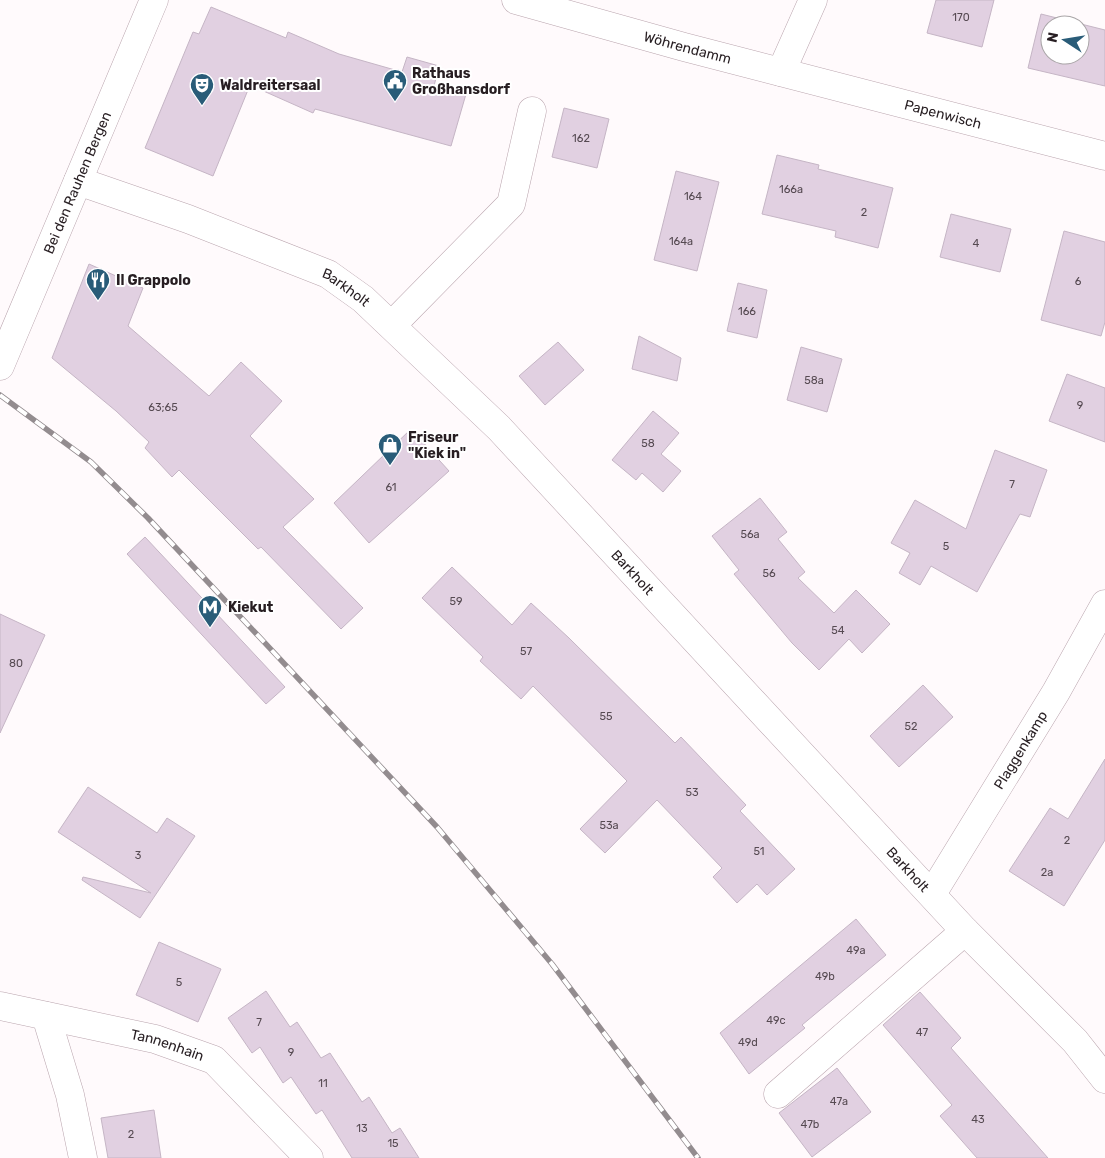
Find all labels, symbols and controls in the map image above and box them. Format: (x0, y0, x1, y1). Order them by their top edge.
house number: 170 (952, 11, 970, 24)
north arrow (1040, 15, 1090, 65)
street label: Wöhrendamm (642, 28, 733, 68)
text: N (1043, 31, 1062, 44)
place label: Rathaus Großhansdorf (412, 65, 511, 98)
public building icon: Rathaus Großhansdorf (382, 68, 408, 102)
theatre icon: Waldreitersaal (189, 72, 215, 106)
place label: Waldreitersaal (220, 77, 321, 94)
street label: Papenwisch (902, 96, 983, 133)
street label: Bei den Rauhen Bergen (40, 109, 115, 257)
house number: 162 (572, 132, 590, 145)
house number: 166a (779, 183, 803, 196)
house number: 164 (684, 190, 702, 203)
house number: 2 (861, 206, 867, 219)
house number: 164a (669, 235, 693, 248)
house number: 4 (973, 237, 980, 250)
street label: Barkholt (320, 265, 374, 311)
restaurant icon: Il Grappolo (85, 267, 111, 301)
place label: Il Grappolo (116, 272, 191, 289)
house number: 6 (1075, 275, 1082, 288)
house number: 166 (738, 305, 756, 318)
house number: 58a (804, 374, 824, 387)
house number: 9 (1077, 399, 1083, 412)
house number: 63;65 (148, 401, 178, 414)
place label: Friseur "Kiek in" (408, 429, 466, 462)
shop icon: Friseur "Kiek in" (377, 432, 403, 466)
house number: 58 (641, 437, 655, 450)
house number: 7 (1009, 478, 1015, 491)
house number: 61 (385, 481, 397, 494)
house number: 56a (740, 528, 760, 541)
house number: 5 (943, 540, 950, 553)
street label: Barkholt (607, 547, 658, 599)
house number: 56 (762, 567, 776, 580)
metro station icon: Kiekut (197, 594, 223, 628)
house number: 59 (449, 595, 463, 608)
place label: Kiekut (228, 599, 274, 616)
house number: 54 (831, 624, 845, 637)
house number: 57 (520, 645, 532, 658)
house number: 80 (9, 657, 23, 670)
street label: Plaggenkamp (990, 708, 1051, 793)
house number: 55 (599, 710, 613, 723)
house number: 52 (905, 720, 918, 733)
house number: 53 (685, 786, 699, 799)
house number: 53a (599, 819, 619, 832)
house number: 2 (1064, 834, 1070, 847)
street label: Barkholt (883, 844, 933, 896)
house number: 51 (753, 845, 765, 858)
house number: 3 (135, 849, 142, 862)
house number: 2a (1041, 866, 1053, 879)
house number: 49a (846, 944, 866, 957)
house number: 49b (815, 970, 835, 983)
house number: 5 (176, 976, 183, 989)
house number: 49c (766, 1014, 786, 1027)
house number: 7 (256, 1016, 262, 1029)
street label: Tannenhain (129, 1026, 206, 1065)
house number: 47 (916, 1026, 928, 1039)
house number: 49d (738, 1036, 758, 1049)
house number: 9 (288, 1046, 294, 1059)
house number: 11 (318, 1077, 328, 1090)
house number: 47a (830, 1095, 848, 1108)
house number: 43 (971, 1113, 985, 1126)
house number: 47b (801, 1118, 819, 1131)
house number: 13 (356, 1122, 368, 1135)
house number: 2 (128, 1128, 134, 1141)
house number: 15 (387, 1137, 399, 1150)

